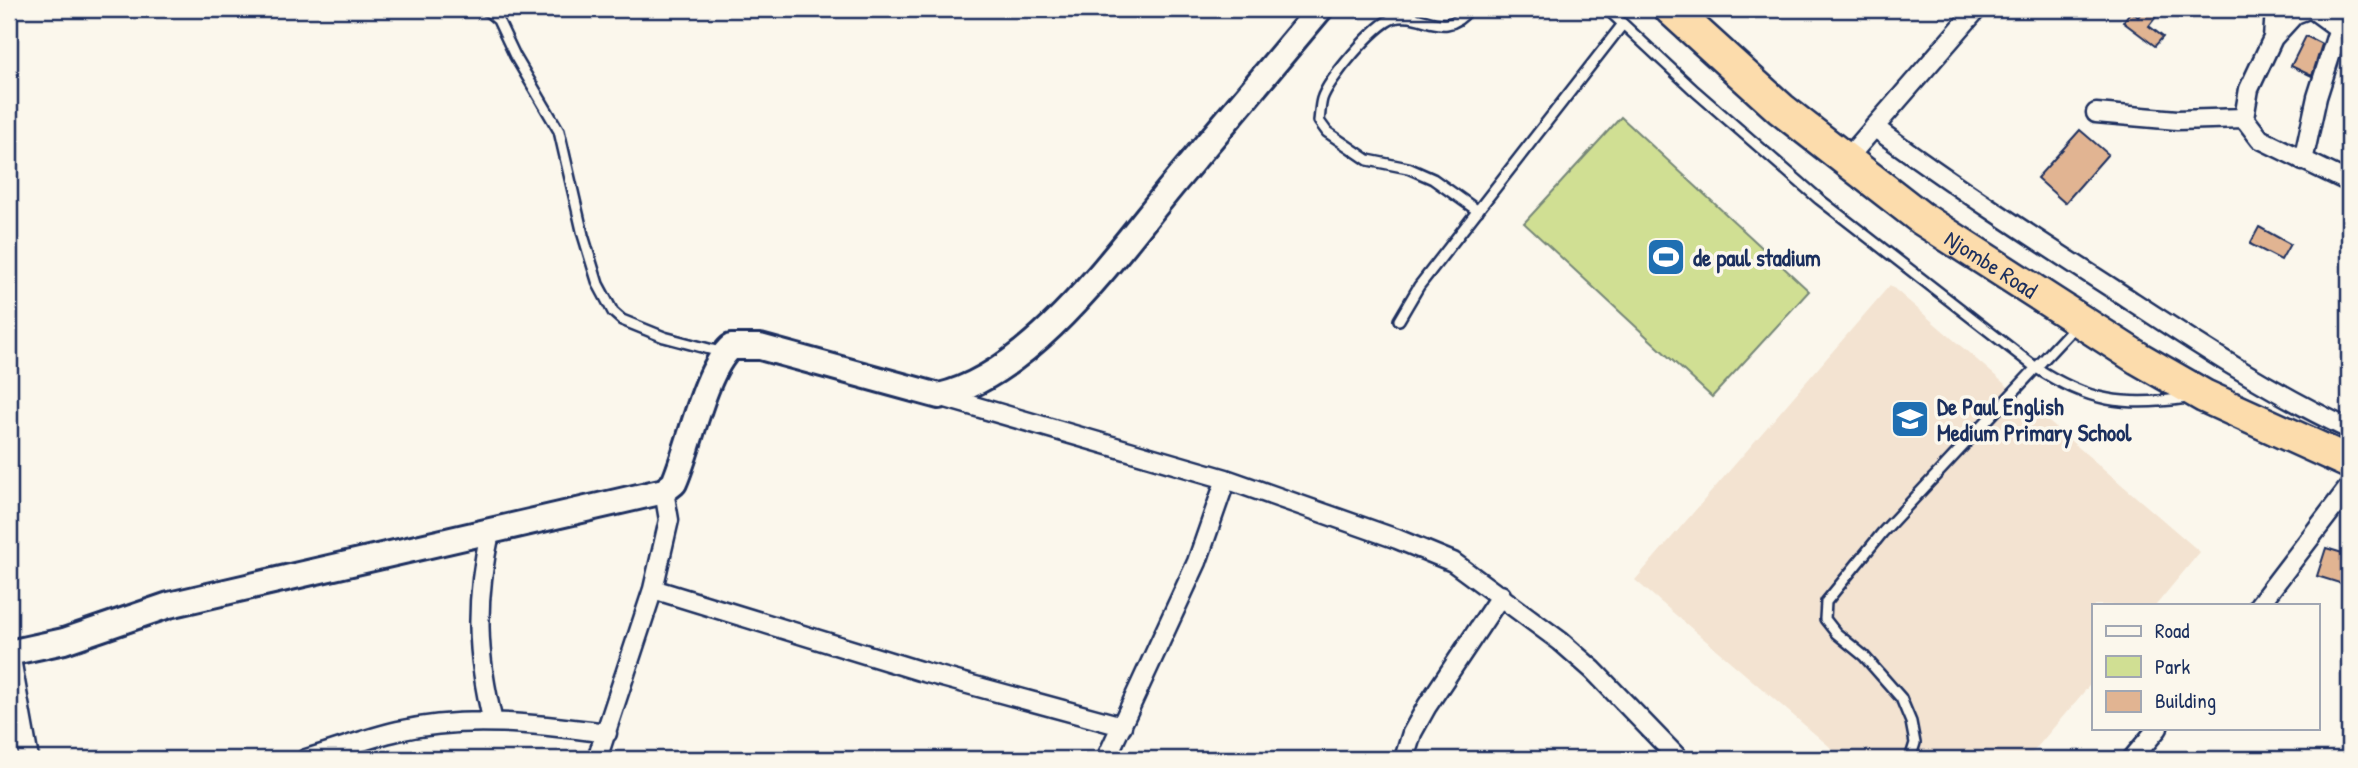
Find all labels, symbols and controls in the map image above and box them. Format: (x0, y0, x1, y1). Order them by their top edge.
street label: Njombe Road (1939, 222, 2044, 305)
sports icon: de paul stadium (1645, 236, 1687, 278)
place label: de paul stadium (1693, 242, 1821, 274)
place label: De Paul English Medium Primary School (1937, 391, 2132, 449)
school or university icon: De Paul English Medium Primary School (1889, 398, 1931, 440)
legend (2092, 604, 2320, 730)
text: Road (2155, 616, 2189, 645)
text: Park (2155, 652, 2190, 681)
text: Building (2155, 686, 2216, 715)

